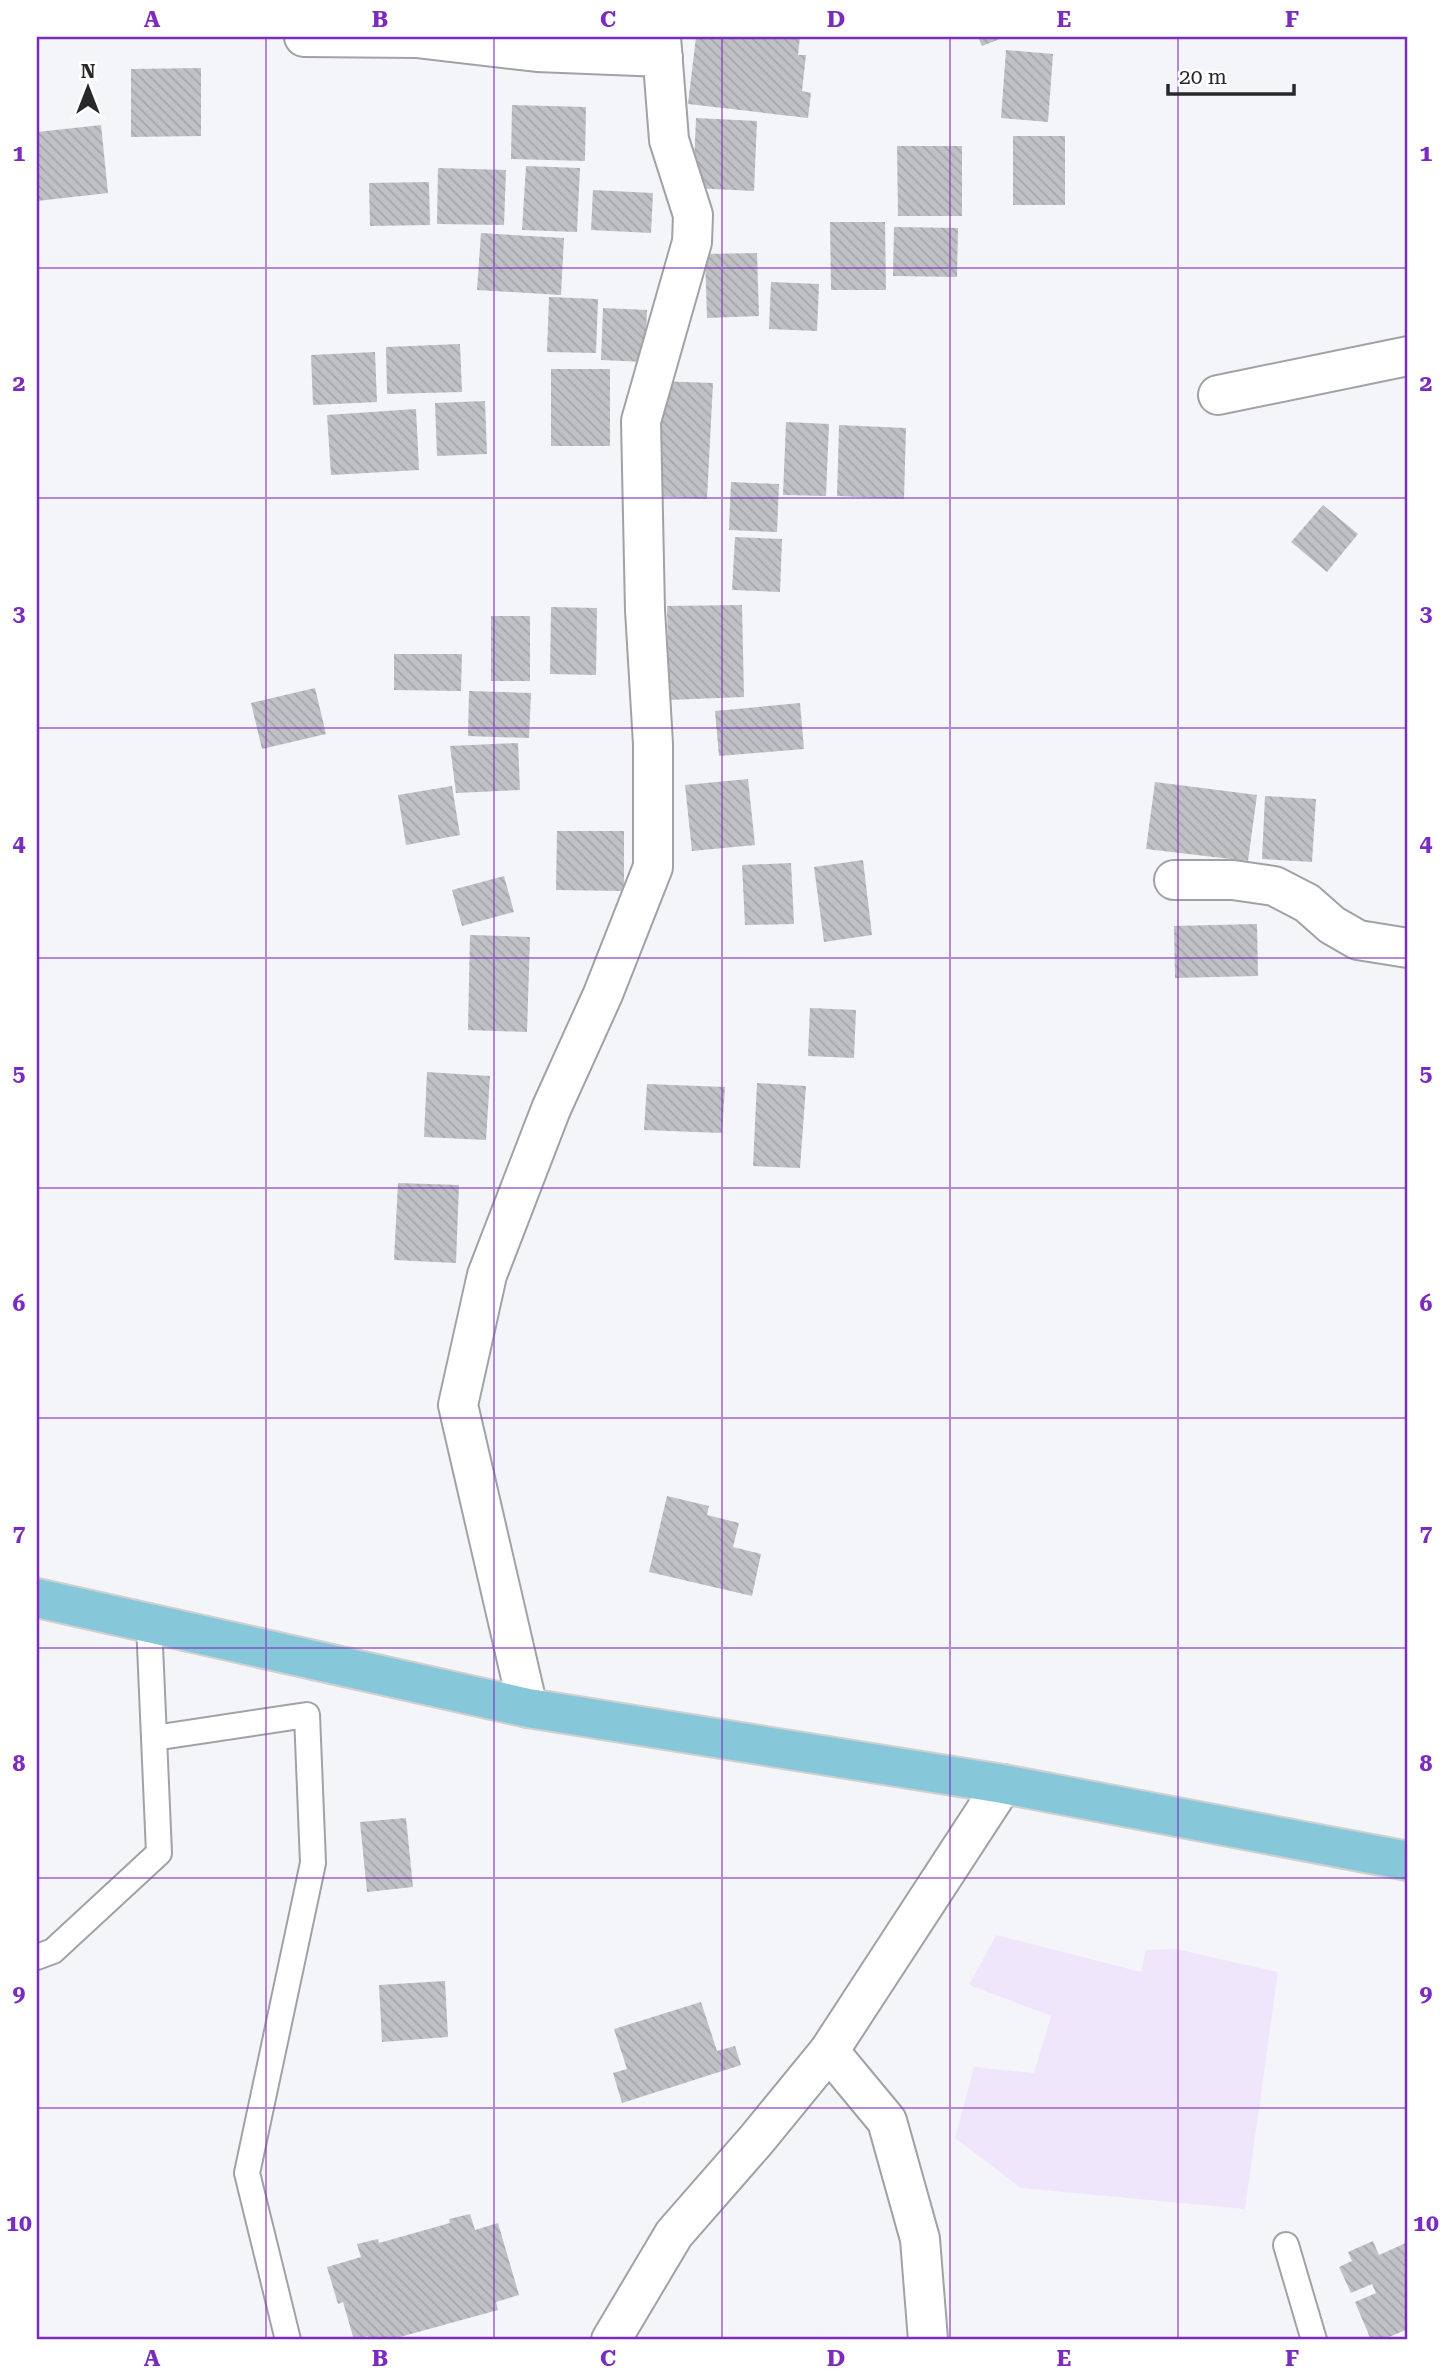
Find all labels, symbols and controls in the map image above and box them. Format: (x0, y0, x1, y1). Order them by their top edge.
text: A (144, 6, 161, 33)
text: B (372, 6, 388, 33)
text: C (600, 6, 616, 33)
text: D (827, 6, 845, 33)
text: E (1057, 6, 1071, 33)
text: F (1285, 6, 1299, 33)
north arrow (52, 52, 122, 122)
scale bar (1168, 52, 1294, 96)
text: N (81, 60, 96, 83)
text: 20 m (1179, 65, 1227, 89)
text: 1 (13, 140, 26, 167)
text: 1 (1420, 140, 1433, 167)
text: 2 (13, 370, 25, 397)
text: 2 (1420, 370, 1432, 397)
text: 3 (13, 600, 26, 627)
text: 3 (1420, 600, 1433, 627)
text: 4 (13, 830, 26, 857)
text: 4 (1420, 830, 1433, 857)
text: 5 (13, 1060, 26, 1087)
text: 5 (1420, 1060, 1433, 1087)
text: 6 (13, 1290, 26, 1317)
text: 6 (1420, 1290, 1433, 1317)
text: 7 (13, 1520, 26, 1547)
text: 7 (1420, 1520, 1433, 1547)
text: 8 (13, 1750, 26, 1777)
text: 8 (1420, 1750, 1433, 1777)
text: 9 (13, 1980, 26, 2007)
text: 9 (1420, 1980, 1433, 2007)
text: 10 (6, 2210, 32, 2237)
text: 10 (1413, 2210, 1439, 2237)
text: A (144, 2345, 161, 2372)
text: B (372, 2345, 388, 2372)
text: C (600, 2345, 616, 2372)
text: D (827, 2345, 845, 2372)
text: E (1057, 2345, 1071, 2372)
text: F (1285, 2345, 1299, 2372)

